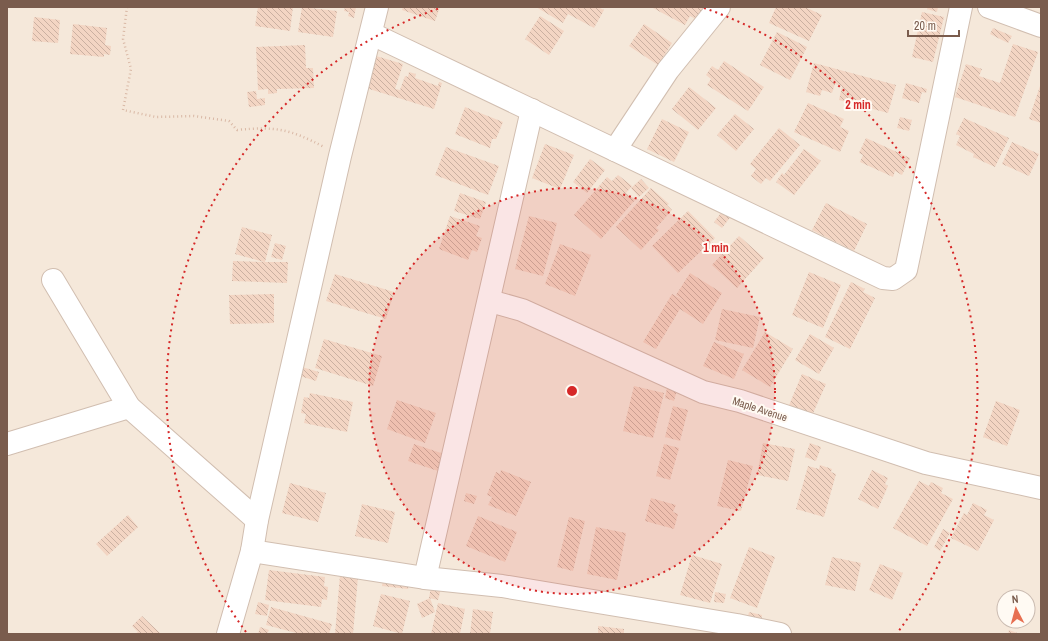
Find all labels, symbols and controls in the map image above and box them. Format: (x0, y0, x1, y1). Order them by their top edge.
scale bar (908, 12, 959, 38)
text: 20 m (914, 18, 936, 34)
text: 2 min (845, 97, 871, 113)
text: 1 min (703, 240, 729, 256)
centre of rings (565, 384, 579, 398)
street label: Maple Avenue (731, 394, 789, 424)
north arrow (996, 589, 1036, 629)
text: N (1011, 592, 1019, 606)

